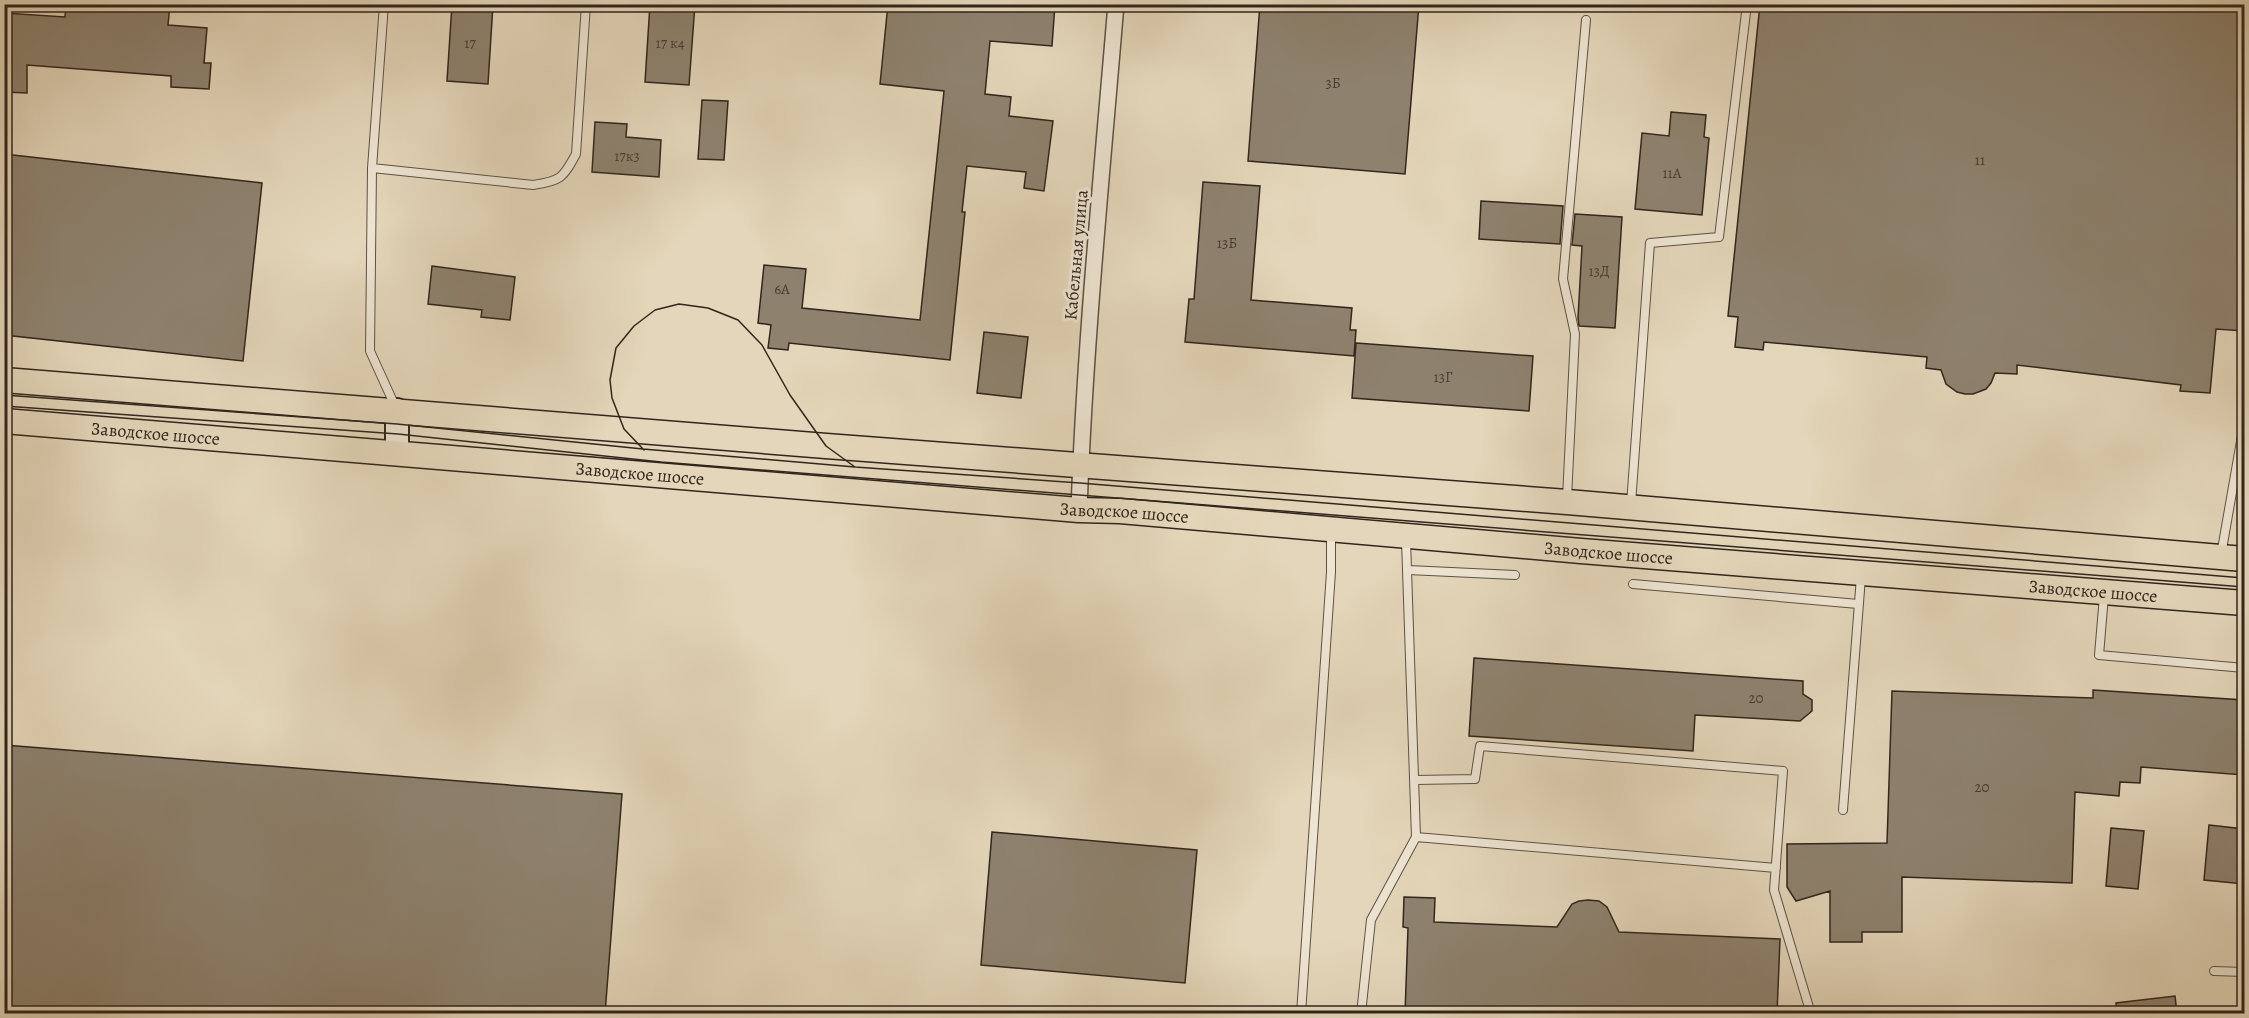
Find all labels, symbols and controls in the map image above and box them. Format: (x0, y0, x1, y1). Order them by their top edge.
house number: 17 (464, 33, 476, 53)
house number: 17 к4 (656, 33, 685, 53)
house number: 3Б (1325, 73, 1341, 93)
house number: 17к3 (614, 146, 640, 166)
house number: 11 (1975, 150, 1985, 170)
house number: 11А (1662, 163, 1682, 183)
street label: Кабельная улица (1058, 188, 1094, 321)
house number: 13Б (1217, 233, 1237, 253)
house number: 13Д (1589, 261, 1609, 281)
house number: 6А (774, 279, 790, 299)
house number: 13Г (1434, 367, 1453, 387)
street label: Заводское шоссе (90, 416, 221, 451)
street label: Заводское шоссе (574, 456, 705, 491)
street label: Заводское шоссе (1059, 496, 1190, 529)
street label: Заводское шоссе (1543, 536, 1674, 570)
street label: Заводское шоссе (2028, 574, 2158, 608)
house number: 20 (1748, 688, 1764, 708)
house number: 20 (1974, 777, 1990, 797)

